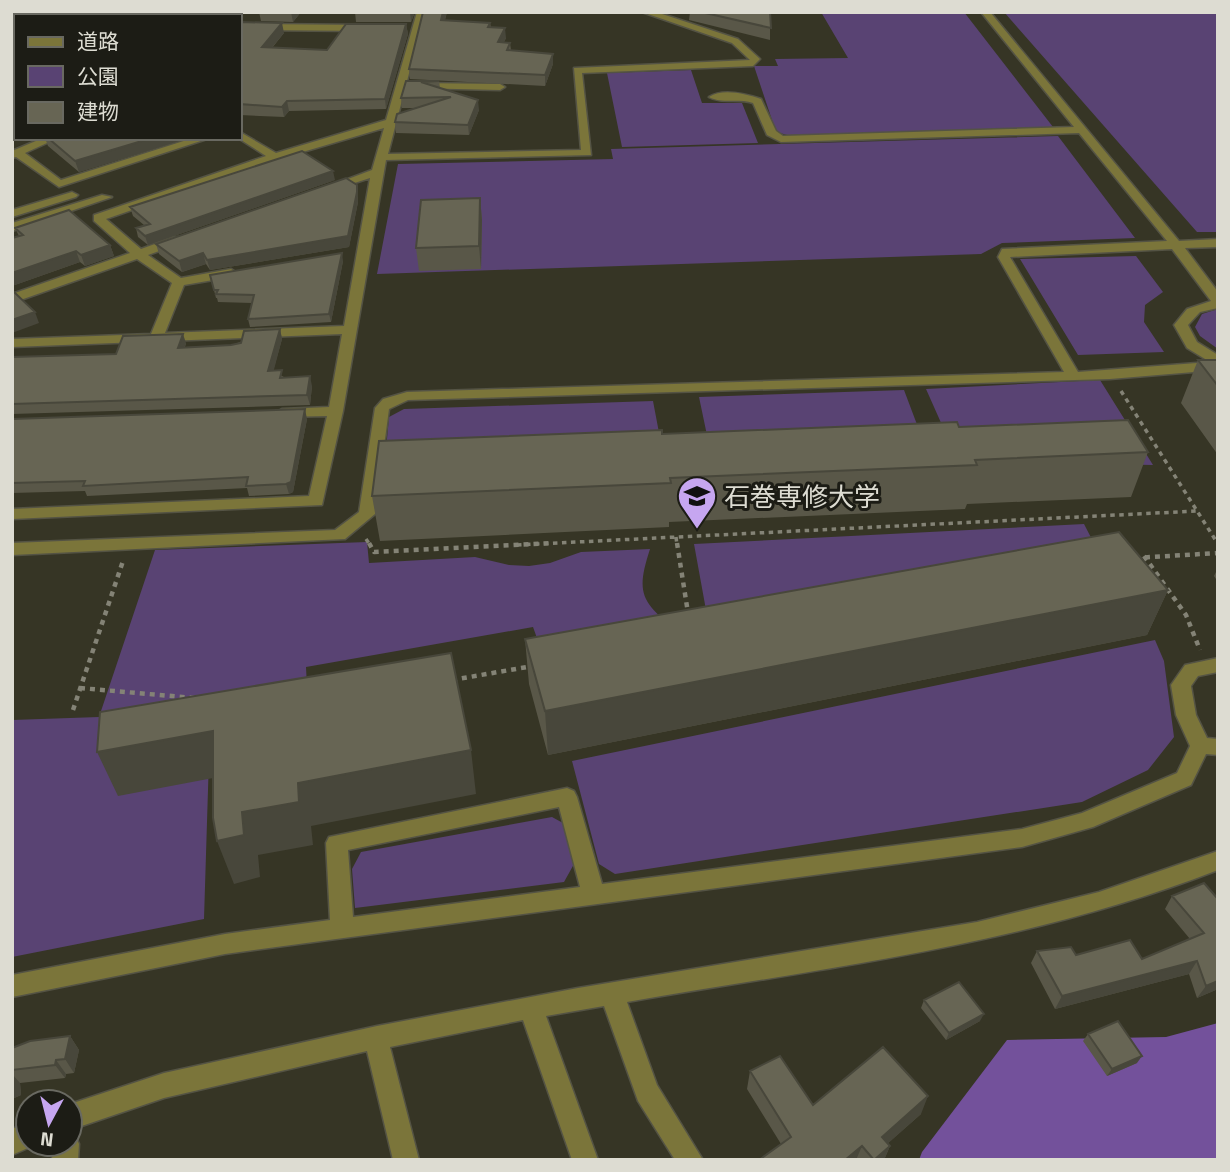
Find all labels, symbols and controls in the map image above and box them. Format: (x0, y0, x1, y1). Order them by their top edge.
legend (14, 14, 242, 140)
text: 道路 (77, 25, 119, 57)
text: 公園 (77, 60, 119, 92)
text: 建物 (77, 95, 119, 127)
school or university icon: 石巻専修大学 (676, 475, 718, 530)
place label: 石巻専修大学 (724, 477, 880, 516)
north arrow (14, 1088, 84, 1158)
text: N (39, 1125, 55, 1156)

